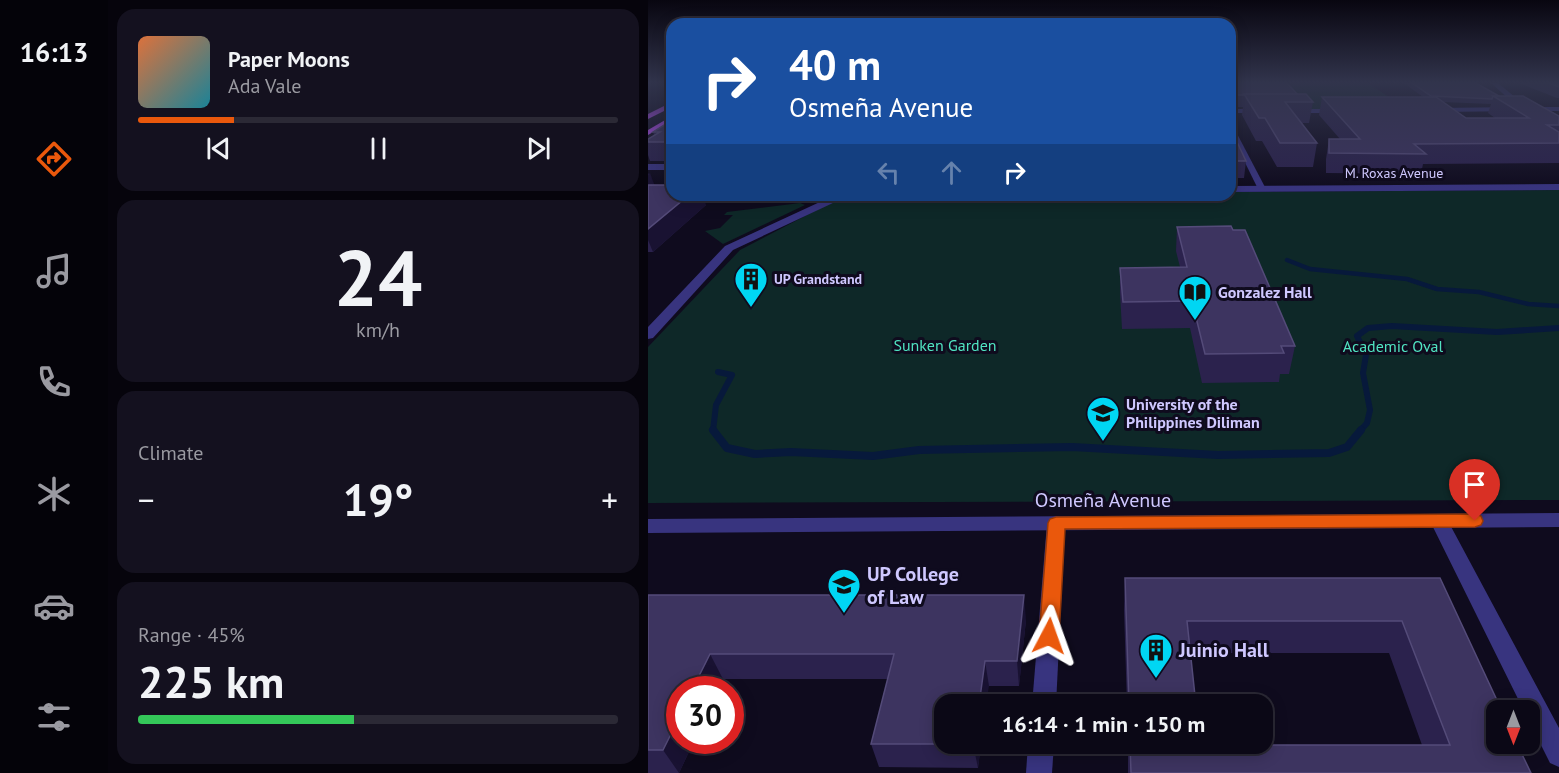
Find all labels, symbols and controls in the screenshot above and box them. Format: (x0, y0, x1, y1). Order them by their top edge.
text: 16:13 (20, 35, 88, 69)
text: 40 m (789, 37, 881, 92)
icon: right (690, 42, 768, 120)
text: Paper Moons (228, 45, 350, 73)
text: Ada Vale (228, 73, 301, 99)
text: Osmeña Avenue (789, 90, 973, 124)
icon: previous (202, 132, 235, 165)
icon: pause (362, 132, 395, 165)
icon: next (522, 132, 555, 165)
icon: directions (33, 138, 75, 180)
icon: left (872, 156, 905, 189)
icon: ahead (935, 156, 968, 189)
icon: right (998, 156, 1031, 189)
street label: M. Roxas Avenue (1345, 164, 1443, 182)
text: 24 (334, 227, 422, 328)
icon: music (33, 250, 75, 292)
building icon: UP Grandstand (733, 261, 769, 308)
place label: UP Grandstand (774, 270, 862, 288)
library icon: Gonzalez Hall (1177, 274, 1213, 321)
place label: Gonzalez Hall (1218, 282, 1312, 302)
text: km/h (356, 317, 400, 343)
park label: Sunken Garden (893, 335, 997, 355)
park label: Academic Oval (1343, 336, 1444, 356)
icon: phone (33, 361, 75, 403)
place label: University of the Philippines Diliman (1126, 394, 1260, 432)
school or university icon: University of the Philippines Diliman (1085, 395, 1121, 442)
text: Climate (138, 440, 204, 466)
pin (1449, 459, 1500, 521)
icon: arrive (1458, 468, 1491, 501)
text: 19° (343, 470, 413, 528)
icon: climate (33, 473, 75, 515)
text: − (138, 478, 155, 521)
text: + (601, 478, 618, 521)
street label: Osmeña Avenue (1035, 487, 1171, 513)
place label: UP College of Law (867, 561, 959, 610)
school or university icon: UP College of Law (826, 567, 862, 614)
icon: car (33, 585, 75, 627)
position arrow (1017, 604, 1081, 668)
text: Range · 45% (138, 622, 245, 648)
building icon: Juinio Hall (1138, 632, 1174, 679)
place label: Juinio Hall (1178, 637, 1269, 663)
text: 225 km (138, 652, 284, 710)
speed limit sign: 30 (666, 676, 744, 754)
icon: filters (33, 696, 75, 738)
north arrow (1486, 700, 1540, 754)
map controls (1486, 700, 1540, 754)
text: 16:14 · 1 min · 150 m (1002, 710, 1205, 738)

